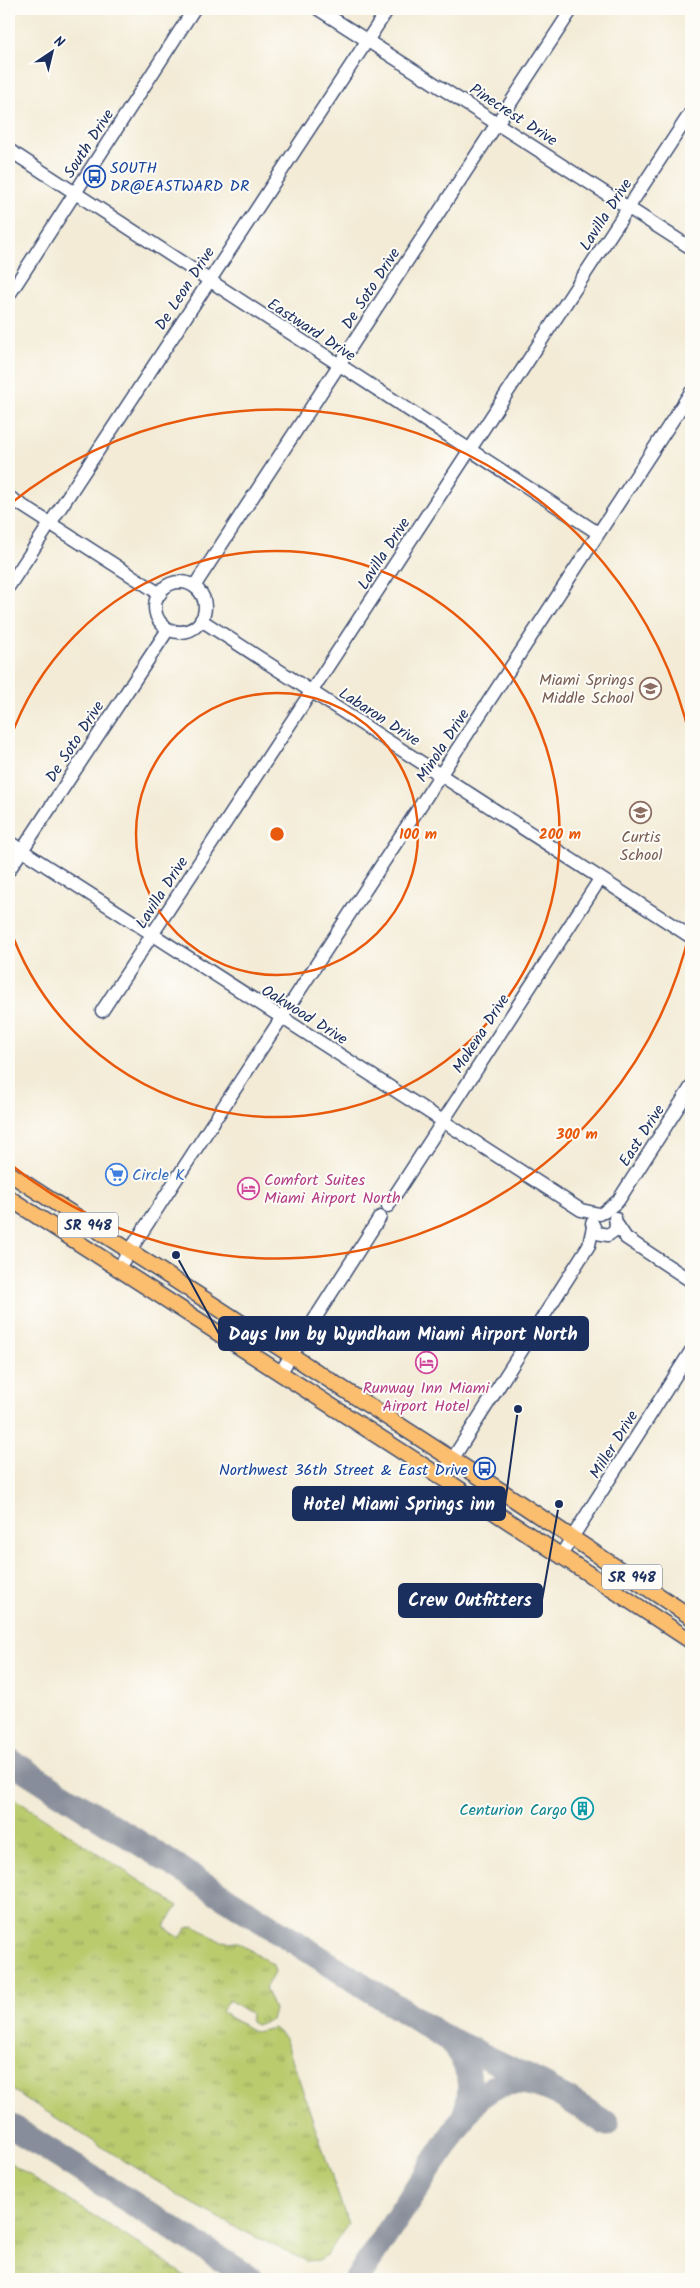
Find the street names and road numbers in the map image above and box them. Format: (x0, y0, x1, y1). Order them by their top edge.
street label: Pinecrest Drive (464, 77, 562, 153)
street label: South Drive (58, 104, 121, 183)
street label: Lavilla Drive (573, 174, 639, 256)
street label: De Leon Drive (149, 242, 222, 336)
street label: De Soto Drive (335, 243, 407, 335)
street label: Eastward Drive (262, 292, 360, 368)
street label: Lavilla Drive (351, 513, 417, 595)
street label: Labaron Drive (333, 681, 425, 753)
street label: De Soto Drive (39, 696, 111, 788)
street label: Minola Drive (410, 704, 476, 788)
street label: Lavilla Drive (129, 852, 195, 934)
street label: Oakwood Drive (256, 979, 352, 1052)
street label: Mokena Drive (446, 989, 516, 1079)
street label: East Drive (613, 1100, 672, 1172)
road number: SR 948 (58, 1212, 118, 1238)
street label: Miller Drive (583, 1406, 645, 1484)
road number: SR 948 (602, 1564, 662, 1590)

